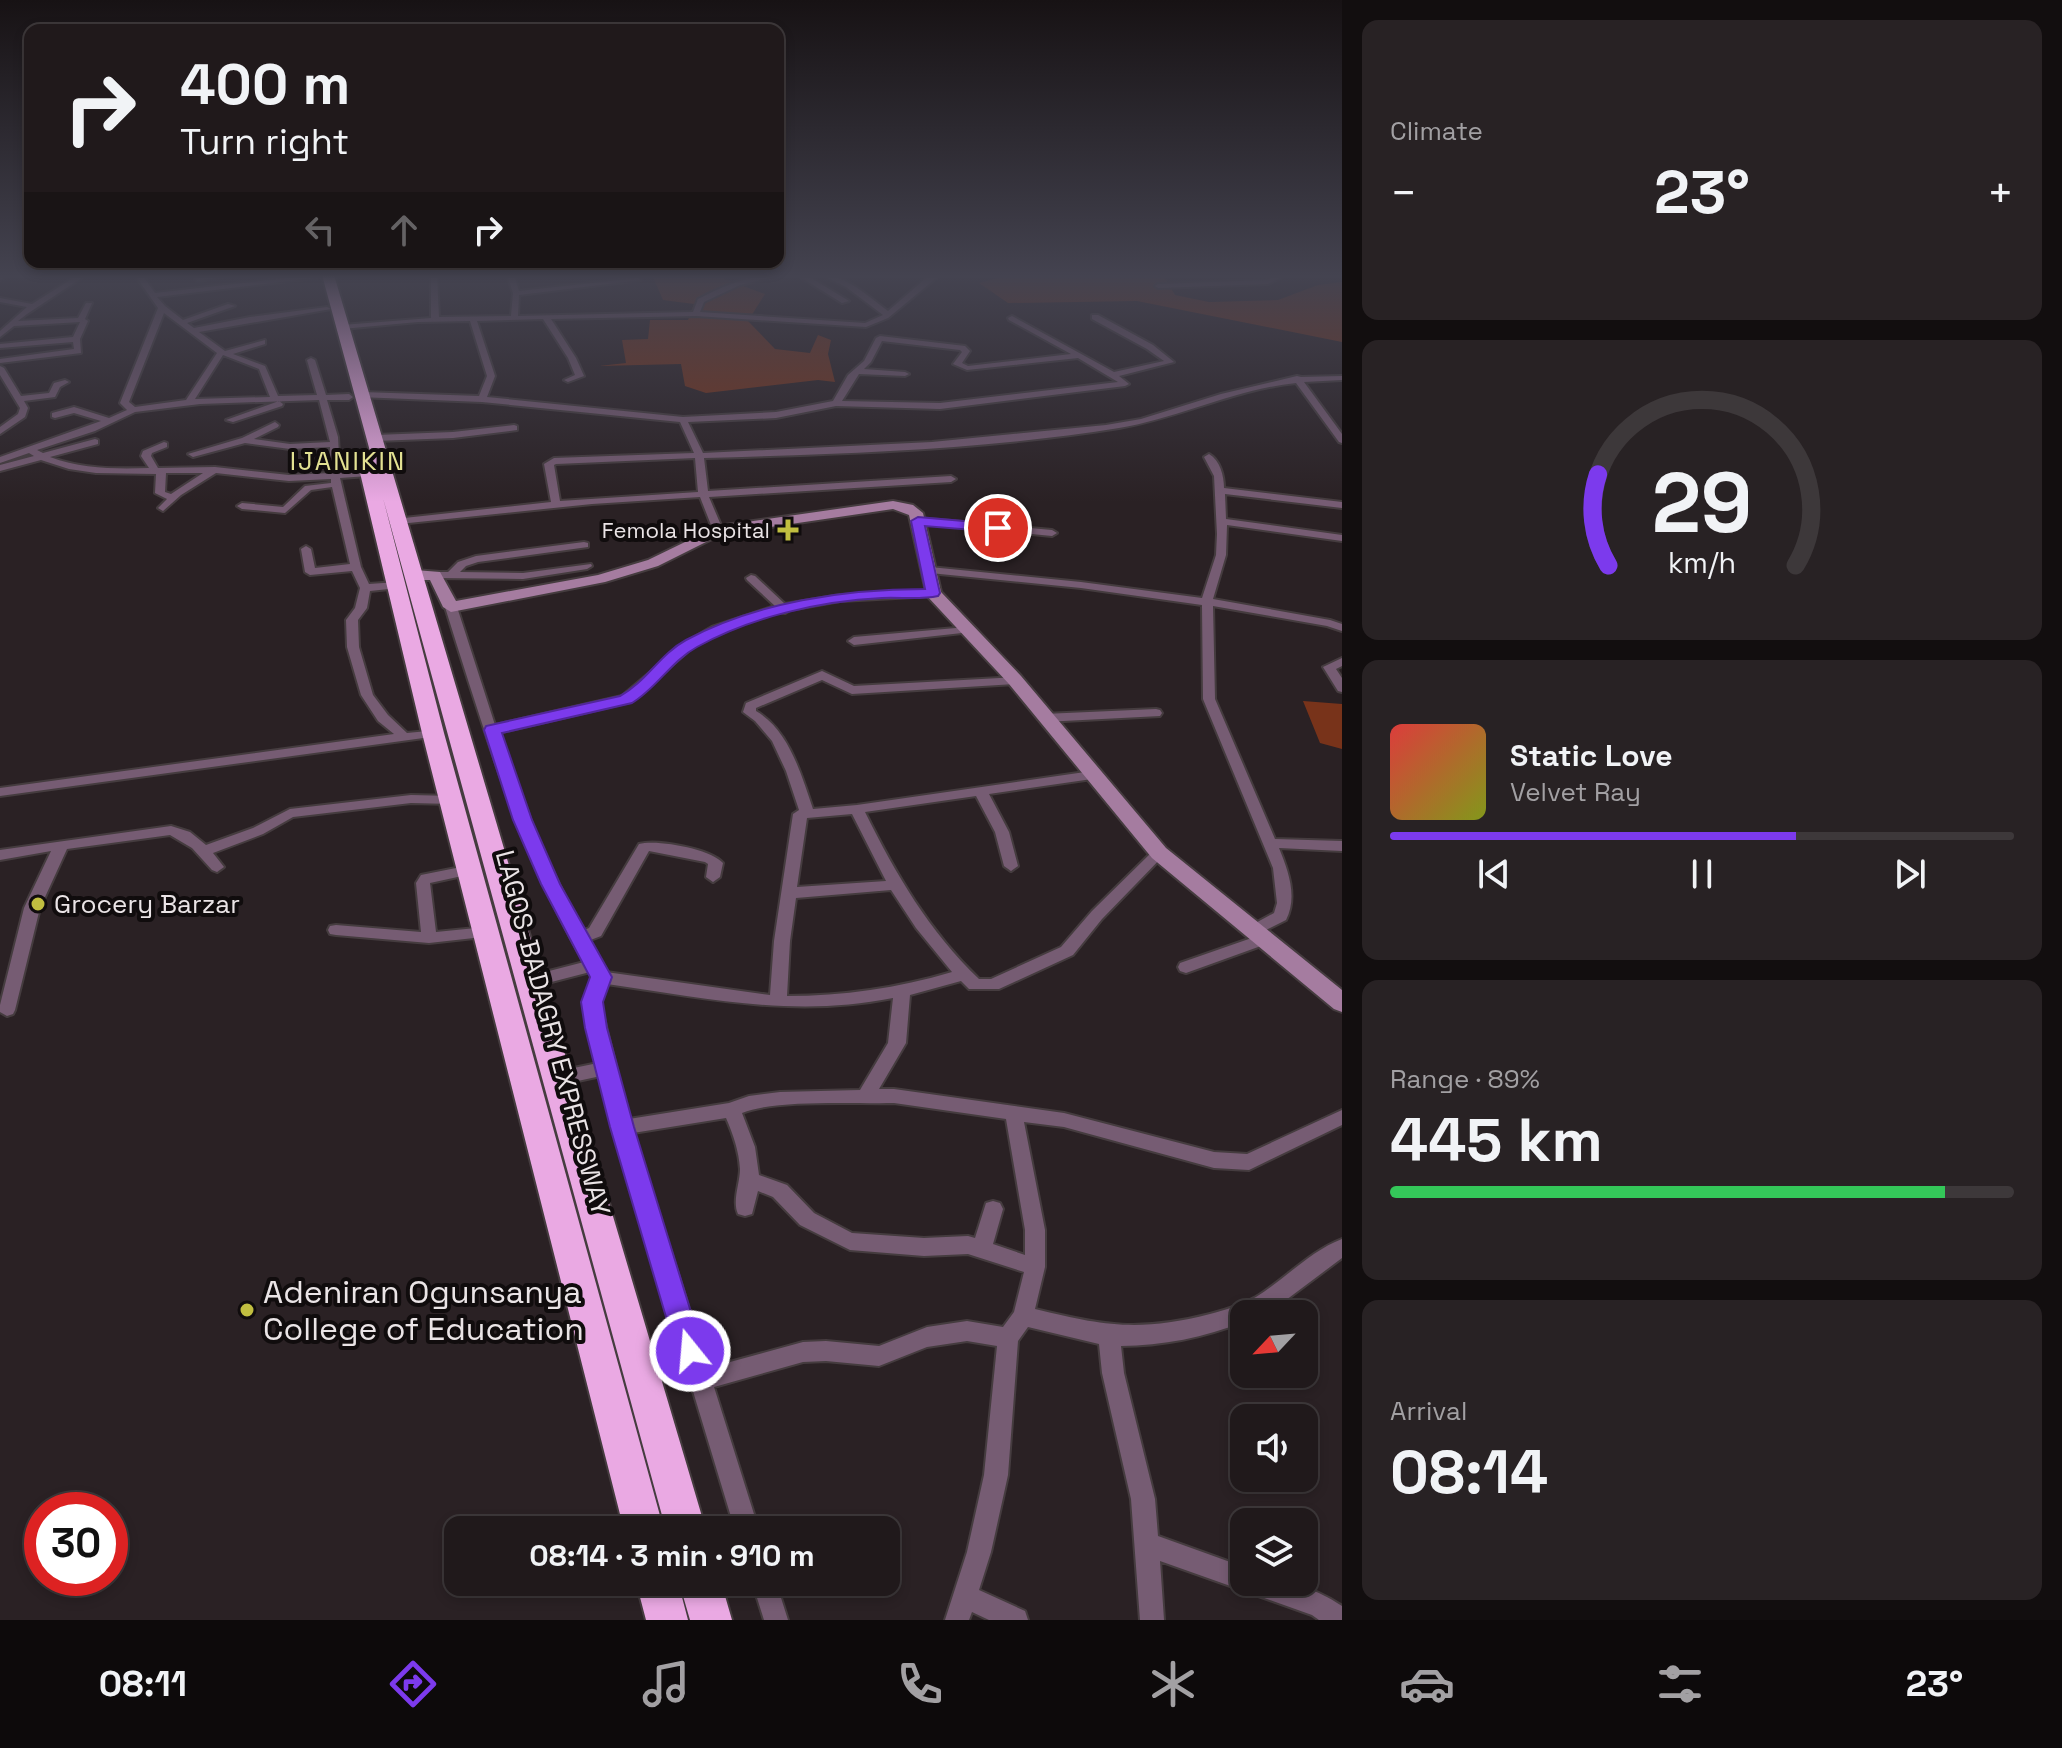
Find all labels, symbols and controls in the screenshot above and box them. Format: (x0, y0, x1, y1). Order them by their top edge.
text: 400 m (180, 49, 350, 120)
icon: right (48, 56, 152, 160)
text: Climate (1390, 114, 1483, 148)
text: Turn right (180, 119, 349, 165)
text: 23° (1654, 154, 1750, 231)
text: − (1390, 165, 1417, 221)
text: + (1987, 165, 2014, 221)
icon: left (298, 208, 342, 252)
icon: ahead (382, 208, 426, 252)
icon: right (466, 208, 510, 252)
district label: IJANIKIN (290, 444, 406, 478)
text: 29 (1652, 450, 1752, 556)
pin (964, 494, 1032, 562)
icon: arrive (976, 506, 1020, 550)
place label: Femola Hospital (602, 516, 770, 544)
marker: Femola Hospital (777, 519, 799, 541)
text: km/h (1668, 545, 1736, 581)
text: Static Love (1510, 736, 1673, 775)
text: Velvet Ray (1510, 775, 1641, 809)
street label: LAGOS-BADAGRY EXPRESSWAY (488, 847, 618, 1219)
icon: previous (1472, 852, 1516, 896)
icon: pause (1680, 852, 1724, 896)
icon: next (1888, 852, 1932, 896)
place label: Grocery Barzar (54, 887, 240, 921)
marker: Grocery Barzar (29, 895, 47, 913)
text: Range · 89% (1390, 1062, 1540, 1096)
text: 445 km (1390, 1102, 1603, 1179)
place label: Adeniran Ogunsanya College of Education (263, 1272, 584, 1349)
north arrow (1230, 1300, 1318, 1388)
map controls (1230, 1300, 1318, 1596)
marker: Adeniran Ogunsanya College of Education (238, 1301, 256, 1319)
position arrow (648, 1309, 732, 1393)
text: Arrival (1390, 1394, 1467, 1428)
button: sound (1230, 1404, 1318, 1492)
text: 08:14 (1390, 1434, 1548, 1511)
speed limit sign: 30 (24, 1492, 128, 1596)
button: layers (1230, 1508, 1318, 1596)
text: 08:14 · 3 min · 910 m (529, 1536, 815, 1575)
icon: directions (385, 1656, 441, 1712)
icon: music (638, 1656, 694, 1712)
icon: phone (892, 1656, 948, 1712)
icon: climate (1145, 1656, 1201, 1712)
icon: car (1399, 1656, 1455, 1712)
icon: filters (1652, 1656, 1708, 1712)
text: 08:11 (99, 1661, 187, 1707)
text: 23° (1906, 1661, 1963, 1707)

